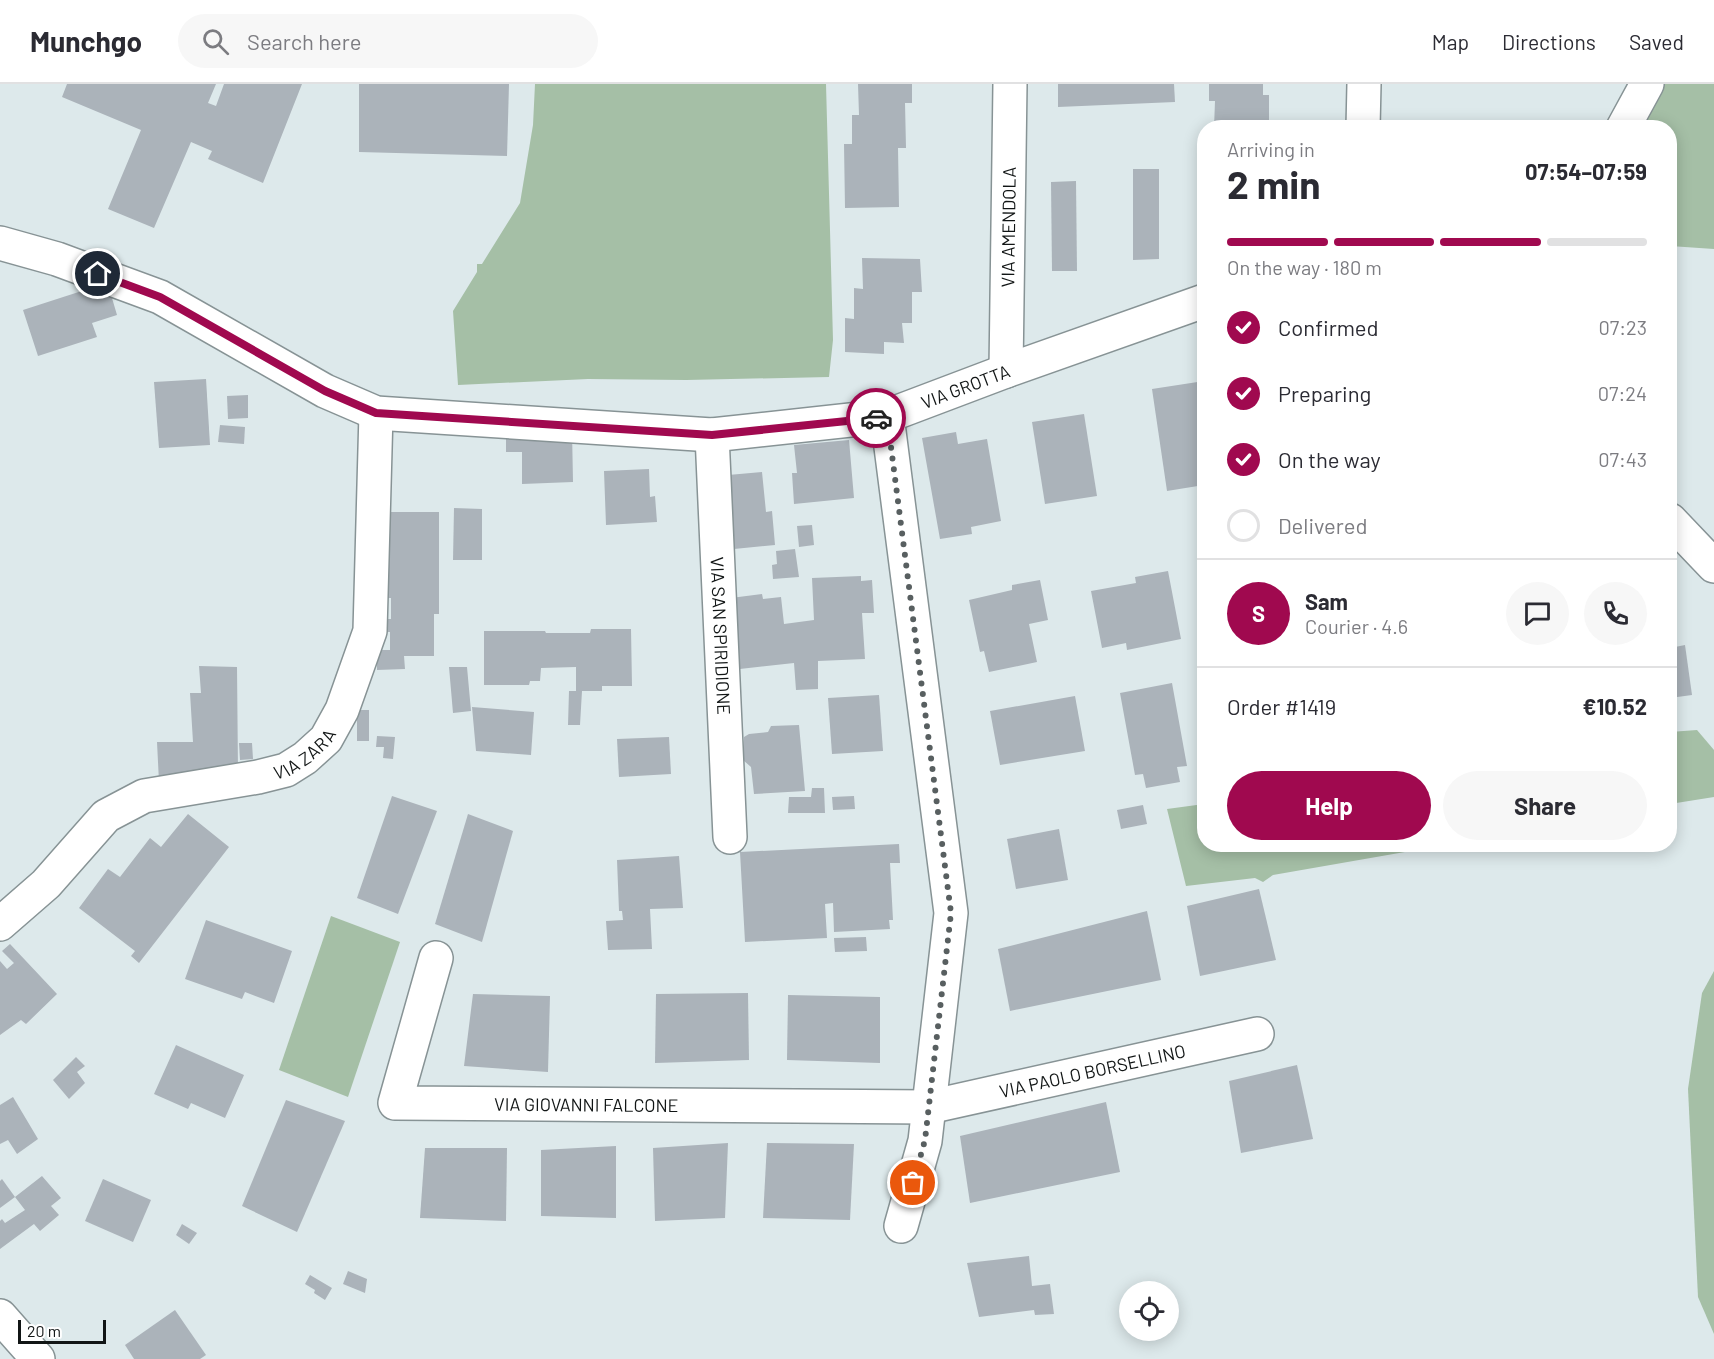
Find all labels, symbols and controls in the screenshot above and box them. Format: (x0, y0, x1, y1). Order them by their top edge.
search box (178, 14, 598, 68)
text: Munchgo (30, 24, 142, 58)
icon: search (199, 25, 232, 58)
text: Search here (247, 28, 361, 54)
text: Map (1432, 29, 1469, 54)
text: Directions (1502, 29, 1596, 54)
text: Saved (1629, 29, 1684, 54)
text: Arriving in (1227, 137, 1315, 161)
text: 07:54–07:59 (1525, 158, 1647, 184)
text: 2 min (1227, 160, 1320, 207)
street label: VIA AMENDOLA (996, 166, 1020, 287)
pin (72, 248, 123, 299)
text: On the way · 180 m (1227, 255, 1382, 279)
icon: home (81, 257, 114, 290)
icon: check (1227, 311, 1260, 344)
text: Confirmed (1278, 314, 1378, 340)
text: 07:23 (1599, 315, 1647, 339)
street label: VIA GROTTA (918, 360, 1013, 413)
icon: check (1227, 377, 1260, 410)
text: Preparing (1278, 380, 1371, 406)
text: 07:24 (1598, 381, 1647, 405)
courier (846, 388, 906, 448)
icon: car (860, 402, 893, 435)
icon: check (1227, 443, 1260, 476)
text: On the way (1278, 446, 1381, 472)
text: 07:43 (1598, 447, 1647, 471)
text: Delivered (1278, 512, 1367, 538)
street label: VIA SAN SPIRIDIONE (706, 556, 736, 715)
button: chat (1506, 582, 1569, 645)
button: phone (1584, 582, 1647, 645)
text: Sam (1305, 588, 1348, 614)
text: S (1252, 600, 1265, 626)
text: Courier · 4.6 (1305, 614, 1408, 638)
text: Order #1419 (1227, 693, 1336, 719)
text: €10.52 (1583, 693, 1647, 719)
street label: VIA ZARA (271, 725, 340, 784)
button: Help (1227, 771, 1431, 840)
button: Share (1443, 771, 1647, 840)
street label: VIA PAOLO BORSELLINO (997, 1039, 1188, 1102)
street label: VIA GIOVANNI FALCONE (494, 1093, 679, 1116)
pin (887, 1157, 938, 1208)
icon: bag (896, 1166, 929, 1199)
map controls (1119, 1281, 1179, 1341)
button: locate (1119, 1281, 1179, 1341)
scale bar (18, 1317, 106, 1344)
text: 20 m (27, 1321, 61, 1340)

